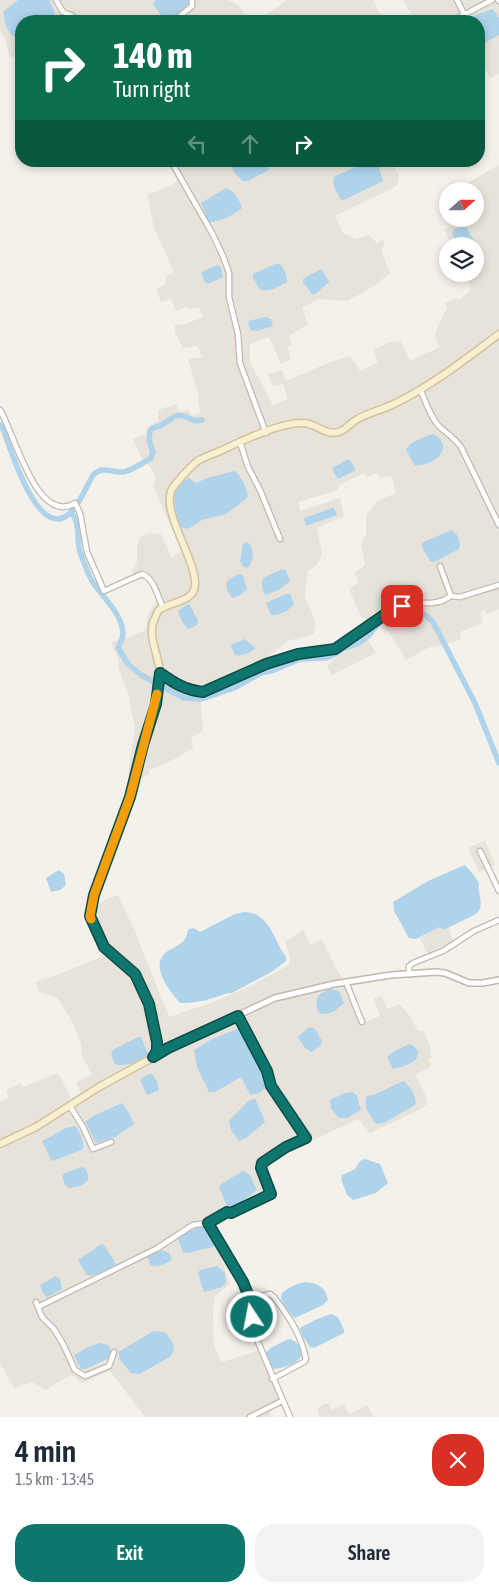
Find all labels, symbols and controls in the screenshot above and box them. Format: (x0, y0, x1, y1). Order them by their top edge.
icon: right (30, 35, 95, 100)
text: 140 m (113, 35, 192, 75)
text: Turn right (113, 76, 190, 102)
icon: left (183, 130, 211, 158)
icon: ahead (236, 130, 264, 158)
icon: right (289, 130, 317, 158)
north arrow (439, 182, 484, 228)
map controls (439, 182, 484, 282)
button: layers (439, 237, 484, 282)
pin (381, 585, 423, 627)
icon: arrive (388, 592, 416, 620)
position arrow (225, 1290, 277, 1342)
text: 4 min (15, 1434, 76, 1468)
button: close (432, 1434, 484, 1486)
text: 1.5 km · 13:45 (15, 1470, 94, 1488)
button: Exit (15, 1524, 245, 1582)
button: Share (255, 1524, 484, 1582)

